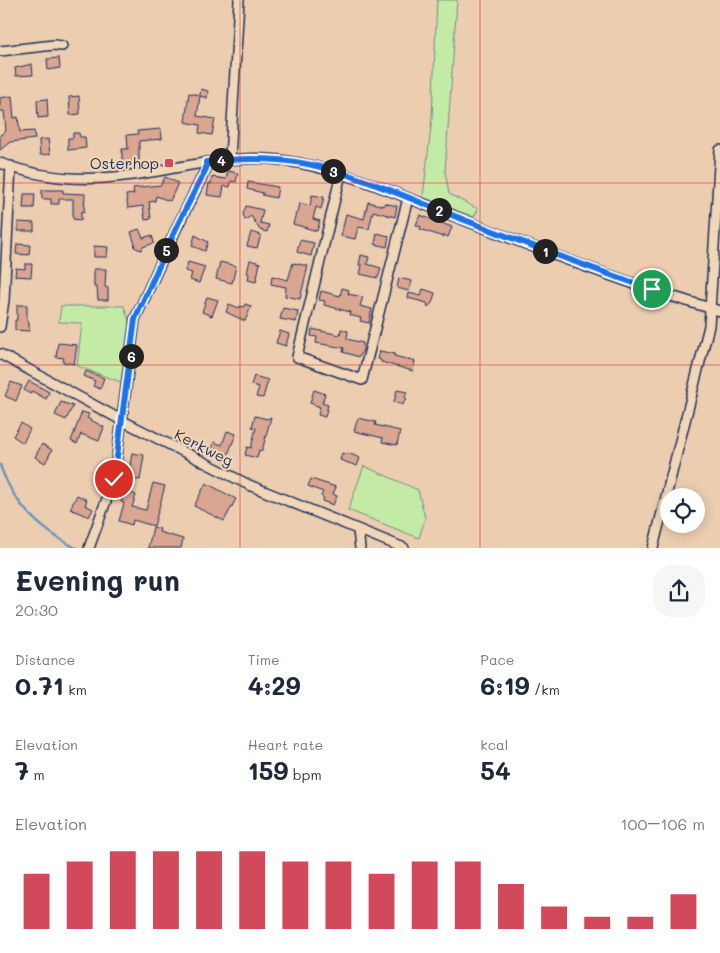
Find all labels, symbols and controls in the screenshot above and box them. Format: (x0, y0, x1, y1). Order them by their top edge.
pin: 4 (208, 148, 234, 172)
text: 4 (217, 151, 226, 170)
place label: Osterhop (90, 153, 159, 173)
marker: Osterhop (163, 157, 175, 169)
pin: 3 (320, 158, 346, 184)
text: 3 (329, 162, 338, 181)
pin: 2 (426, 198, 452, 222)
text: 2 (436, 201, 443, 220)
pin: 5 (154, 238, 178, 262)
pin: 1 (532, 238, 558, 264)
text: 5 (162, 241, 171, 260)
text: 1 (542, 242, 549, 261)
pin (631, 268, 673, 310)
icon: arrive (638, 275, 666, 303)
pin: 6 (118, 344, 144, 368)
text: 6 (127, 347, 136, 366)
street label: Kerkweg (171, 424, 237, 470)
pin (93, 458, 135, 500)
icon: check (100, 465, 128, 493)
map controls (660, 488, 705, 533)
button: locate (660, 488, 705, 533)
text: Evening run (15, 562, 180, 598)
button: share (653, 565, 705, 617)
text: 20:30 (15, 599, 58, 620)
text: Distance (15, 650, 75, 669)
text: Time (248, 650, 280, 669)
text: Pace (480, 650, 515, 669)
text: 0.71 (15, 669, 64, 701)
text: 4:29 (248, 669, 300, 701)
text: 6:19 (480, 669, 529, 701)
text: km (64, 680, 87, 699)
text: /km (529, 680, 560, 699)
text: Elevation (15, 735, 78, 754)
text: Heart rate (248, 735, 323, 754)
text: kcal (480, 735, 508, 754)
text: 7 (15, 754, 29, 786)
text: 159 (248, 754, 288, 786)
text: 54 (480, 754, 511, 786)
text: m (29, 765, 45, 784)
text: bpm (288, 765, 322, 784)
text: Elevation (15, 813, 87, 834)
text: 100–106 m (620, 813, 705, 834)

